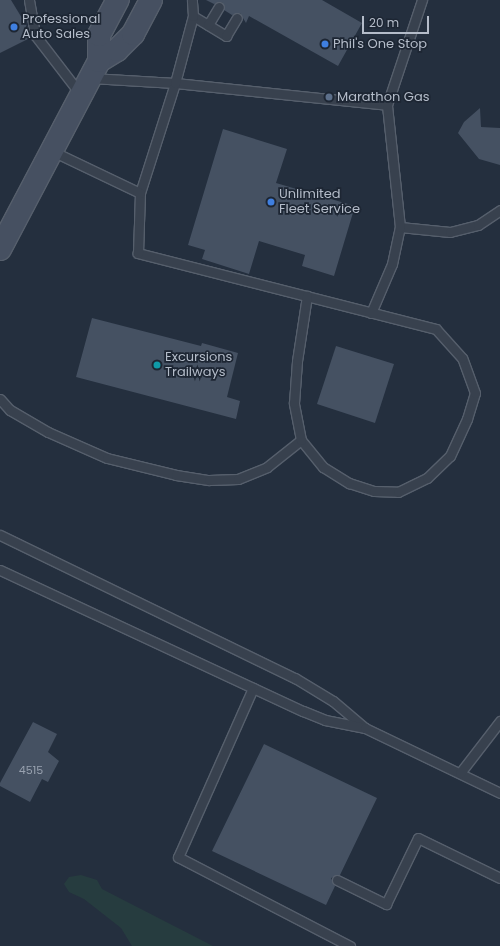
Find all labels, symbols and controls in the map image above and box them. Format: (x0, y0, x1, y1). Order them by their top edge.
scale bar (364, 8, 431, 34)
place label: Professional Auto Sales (22, 12, 100, 43)
text: 20 m (369, 14, 399, 31)
marker: Professional Auto Sales (9, 22, 19, 32)
place label: Phil's One Stop (333, 36, 427, 52)
marker: Phil's One Stop (320, 39, 330, 49)
place label: Marathon Gas (337, 89, 429, 105)
marker: Marathon Gas (324, 92, 334, 102)
place label: Unlimited Fleet Service (279, 187, 360, 218)
marker: Unlimited Fleet Service (266, 197, 276, 207)
place label: Excursions Trailways (165, 350, 232, 381)
marker: Excursions Trailways (152, 360, 162, 370)
house number: 4515 (19, 763, 43, 777)

